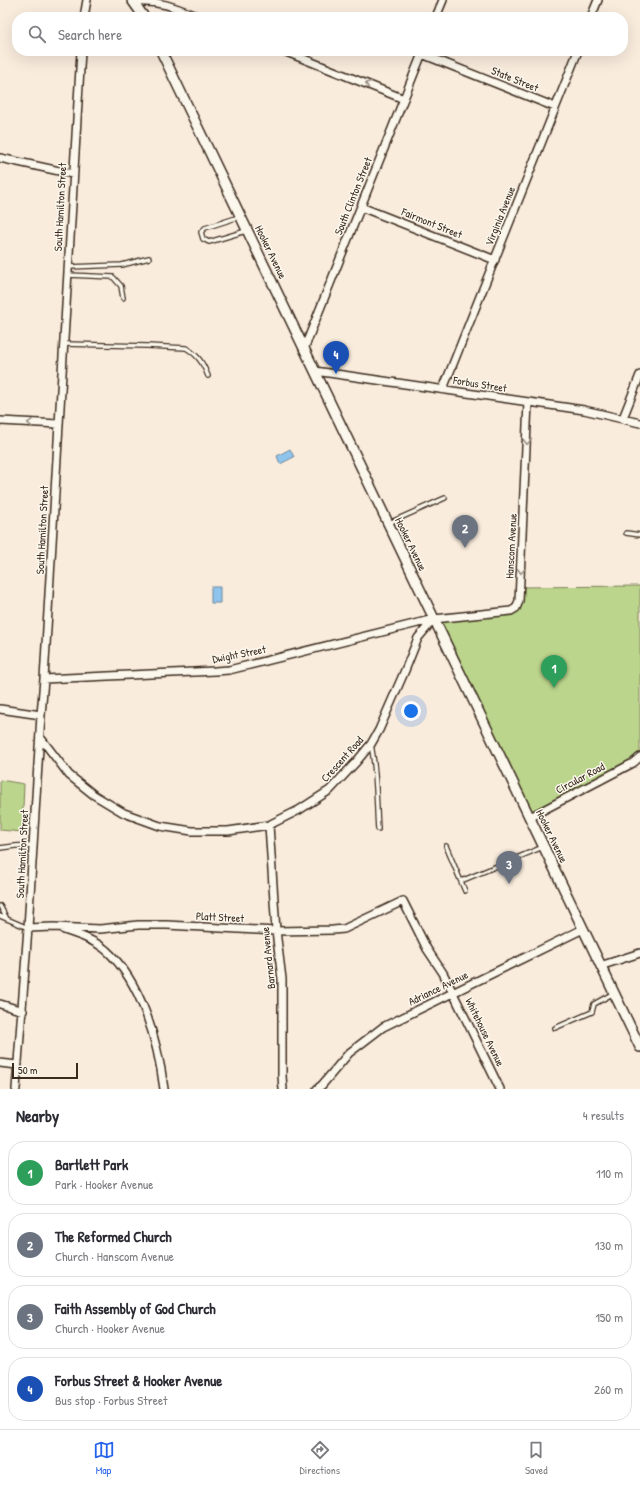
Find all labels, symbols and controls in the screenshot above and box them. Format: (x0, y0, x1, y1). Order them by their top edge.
search box (12, 12, 628, 56)
icon: search (26, 23, 48, 45)
text: Search here (58, 24, 122, 45)
street label: State Street (489, 63, 541, 95)
one-way arrow (364, 81, 371, 89)
street label: South Clinton Street (331, 155, 375, 237)
street label: South Hamilton Street (51, 162, 69, 252)
street label: Virginia Avenue (482, 184, 518, 248)
street label: Fairmont Street (399, 204, 464, 242)
street label: Hooker Avenue (252, 223, 290, 282)
pin: 4 (323, 341, 349, 374)
street label: Forbus Street (451, 373, 508, 395)
one-way arrow (27, 418, 33, 427)
one-way arrow (522, 439, 531, 445)
street label: South Hamilton Street (33, 485, 51, 575)
street label: Hanscom Avenue (502, 512, 520, 579)
street label: Hooker Avenue (392, 515, 430, 574)
pin: 2 (452, 515, 478, 548)
one-way arrow (516, 568, 525, 574)
street label: Dwight Street (211, 642, 267, 666)
pin: 1 (541, 655, 567, 688)
your location (401, 701, 421, 721)
street label: Crescent Road (318, 733, 367, 785)
street label: Circular Road (553, 759, 607, 797)
street label: Hooker Avenue (533, 807, 571, 866)
street label: South Hamilton Street (13, 809, 31, 899)
pin: 3 (496, 851, 522, 884)
street label: Platt Street (196, 909, 245, 925)
street label: Barnard Avenue (258, 926, 278, 990)
street label: Adriance Avenue (406, 967, 471, 1008)
street label: Whitehouse Avenue (462, 995, 508, 1069)
scale bar (12, 1061, 78, 1080)
text: 50 m (18, 1063, 38, 1077)
text: Nearby (16, 1104, 59, 1127)
text: 4 results (583, 1106, 624, 1124)
text: Bartlett Park (55, 1154, 128, 1175)
text: 1 (28, 1164, 32, 1182)
text: 110 m (596, 1164, 623, 1182)
text: Park · Hooker Avenue (55, 1175, 153, 1193)
text: The Reformed Church (55, 1226, 172, 1247)
text: 2 (27, 1236, 33, 1254)
text: 130 m (595, 1236, 623, 1254)
text: Church · Hanscom Avenue (55, 1247, 174, 1265)
text: Faith Assembly of God Church (55, 1298, 216, 1319)
text: 3 (27, 1308, 33, 1326)
text: 150 m (595, 1308, 623, 1326)
text: Church · Hooker Avenue (55, 1319, 165, 1337)
text: Forbus Street & Hooker Avenue (55, 1370, 222, 1391)
text: 4 (28, 1380, 32, 1398)
text: 260 m (594, 1380, 623, 1398)
text: Bus stop · Forbus Street (55, 1391, 168, 1409)
tab: Map (93, 1439, 115, 1477)
tab: Directions (300, 1439, 340, 1477)
tab: Saved (525, 1439, 547, 1477)

